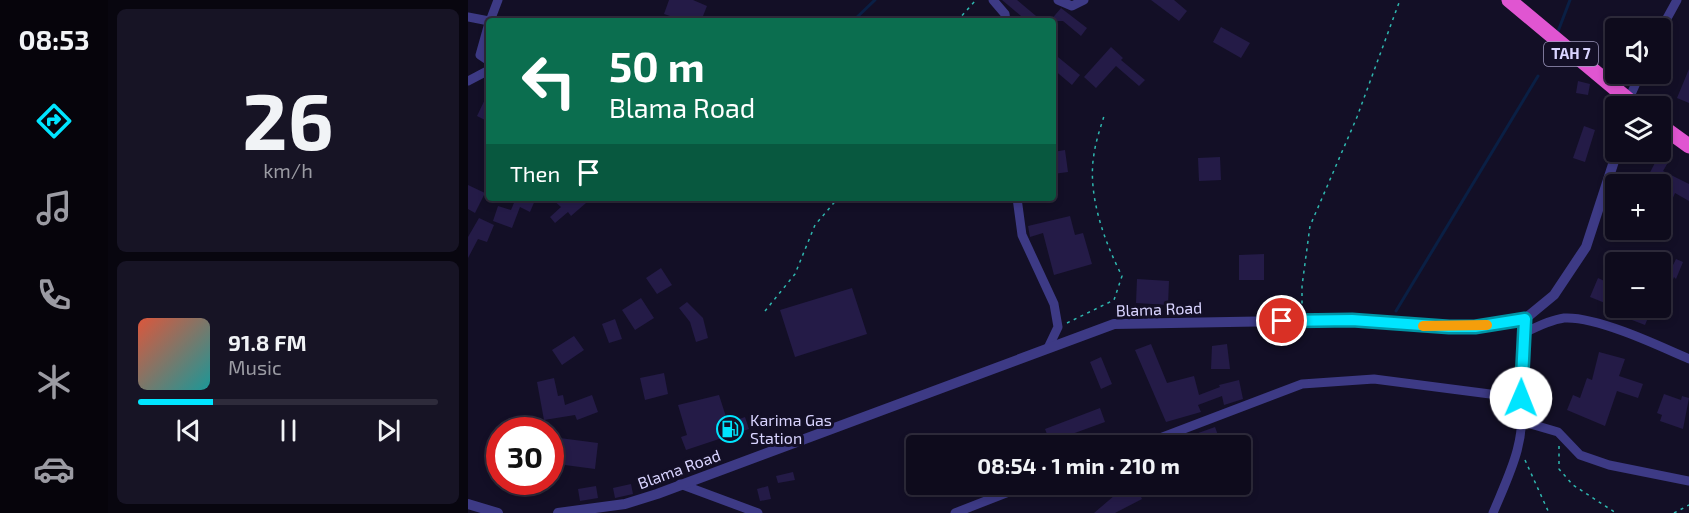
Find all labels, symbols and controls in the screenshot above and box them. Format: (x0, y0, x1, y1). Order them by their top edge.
map controls (1605, 18, 1671, 318)
button: sound (1605, 18, 1671, 84)
text: 08:53 (18, 23, 90, 55)
text: 50 m (609, 40, 705, 90)
icon: left (510, 42, 588, 120)
road number: TAH 7 (1544, 42, 1598, 66)
text: 26 (242, 72, 334, 166)
text: Blama Road (609, 91, 755, 123)
button: layers (1605, 96, 1671, 162)
icon: directions (33, 100, 75, 142)
icon: arrive (572, 156, 605, 189)
text: km/h (263, 158, 313, 182)
text: Then (510, 160, 560, 186)
button: + (1605, 174, 1671, 240)
icon: music (33, 187, 75, 229)
button: − (1605, 252, 1671, 318)
icon: phone (33, 274, 75, 316)
pin (1256, 295, 1307, 346)
street label: Blama Road (1115, 297, 1203, 320)
icon: arrive (1265, 304, 1298, 337)
text: 91.8 FM (228, 329, 307, 355)
text: Music (228, 355, 282, 379)
icon: climate (33, 361, 75, 403)
position arrow (1489, 366, 1553, 430)
place label: Karima Gas Station (750, 410, 832, 447)
icon: previous (172, 414, 205, 447)
icon: pause (272, 414, 305, 447)
icon: next (372, 414, 405, 447)
fuel station icon: Karima Gas Station (715, 414, 745, 444)
speed limit sign: 30 (486, 417, 564, 495)
street label: Blama Road (635, 445, 723, 492)
icon: car (33, 448, 75, 490)
text: 08:54 · 1 min · 210 m (977, 452, 1180, 478)

